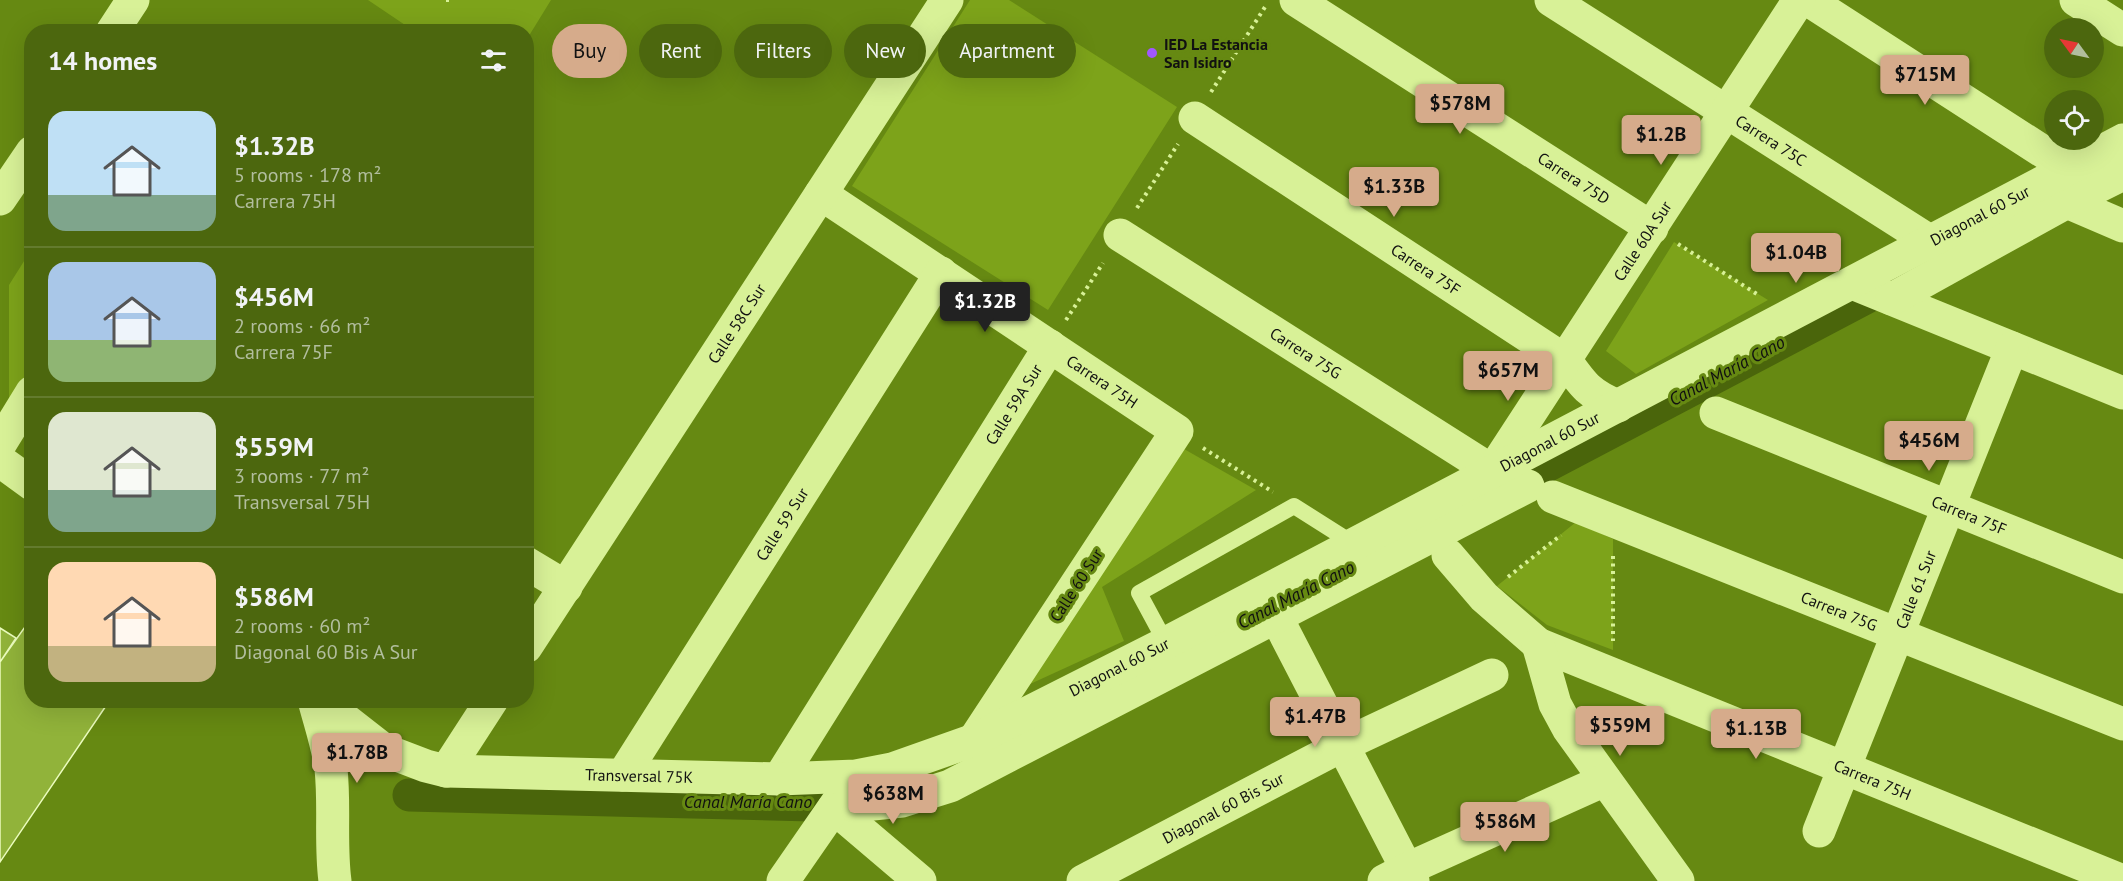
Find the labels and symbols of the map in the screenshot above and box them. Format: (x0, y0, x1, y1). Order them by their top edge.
north arrow (2044, 18, 2104, 78)
place label: IED La Estancia San Isidro (1164, 34, 1268, 72)
marker: IED La Estancia San Isidro (1145, 46, 1159, 60)
pin: $715M (1883, 55, 1967, 106)
pin: $578M (1418, 84, 1502, 135)
street label: Carrera 75C (1732, 110, 1810, 170)
pin: $1.2B (1619, 115, 1703, 166)
street label: Carrera 75D (1534, 148, 1614, 208)
pin: $1.33B (1345, 167, 1443, 218)
street label: Diagonal 60 Sur (1926, 181, 2034, 250)
street label: Calle 60A Sur (1609, 196, 1676, 285)
pin: $1.04B (1747, 233, 1845, 284)
street label: Carrera 75F (1387, 239, 1465, 299)
street label: Calle 58C Sur (703, 279, 770, 367)
pin: $1.32B (936, 282, 1034, 333)
street label: Carrera 75G (1266, 323, 1345, 383)
water label: Canal María Cano (1665, 330, 1789, 411)
street label: Carrera 75H (1063, 350, 1142, 412)
pin: $657M (1466, 351, 1550, 402)
street label: Calle 59A Sur (981, 360, 1047, 448)
street label: Diagonal 60 Sur (1496, 407, 1603, 476)
pin: $456M (1887, 421, 1971, 472)
street label: Calle 59 Sur (751, 483, 813, 564)
street label: Carrera 75F (1929, 491, 2010, 539)
street label: Calle 60 Sur (1045, 544, 1107, 625)
street label: Calle 61 Sur (1891, 547, 1940, 632)
water label: Canal María Cano (1233, 555, 1358, 634)
street label: Carrera 75G (1798, 587, 1880, 635)
street label: Diagonal 60 Sur (1065, 633, 1173, 700)
pin: $1.47B (1266, 697, 1364, 748)
pin: $559M (1578, 706, 1662, 757)
pin: $1.13B (1707, 709, 1805, 760)
pin: $1.78B (308, 733, 406, 784)
street label: Carrera 75H (1831, 755, 1914, 804)
street label: Transversal 75K (585, 764, 694, 787)
street label: Diagonal 60 Bis Sur (1159, 767, 1288, 848)
pin: $638M (851, 774, 935, 825)
water label: Canal María Cano (684, 790, 812, 813)
pin: $586M (1463, 802, 1547, 853)

